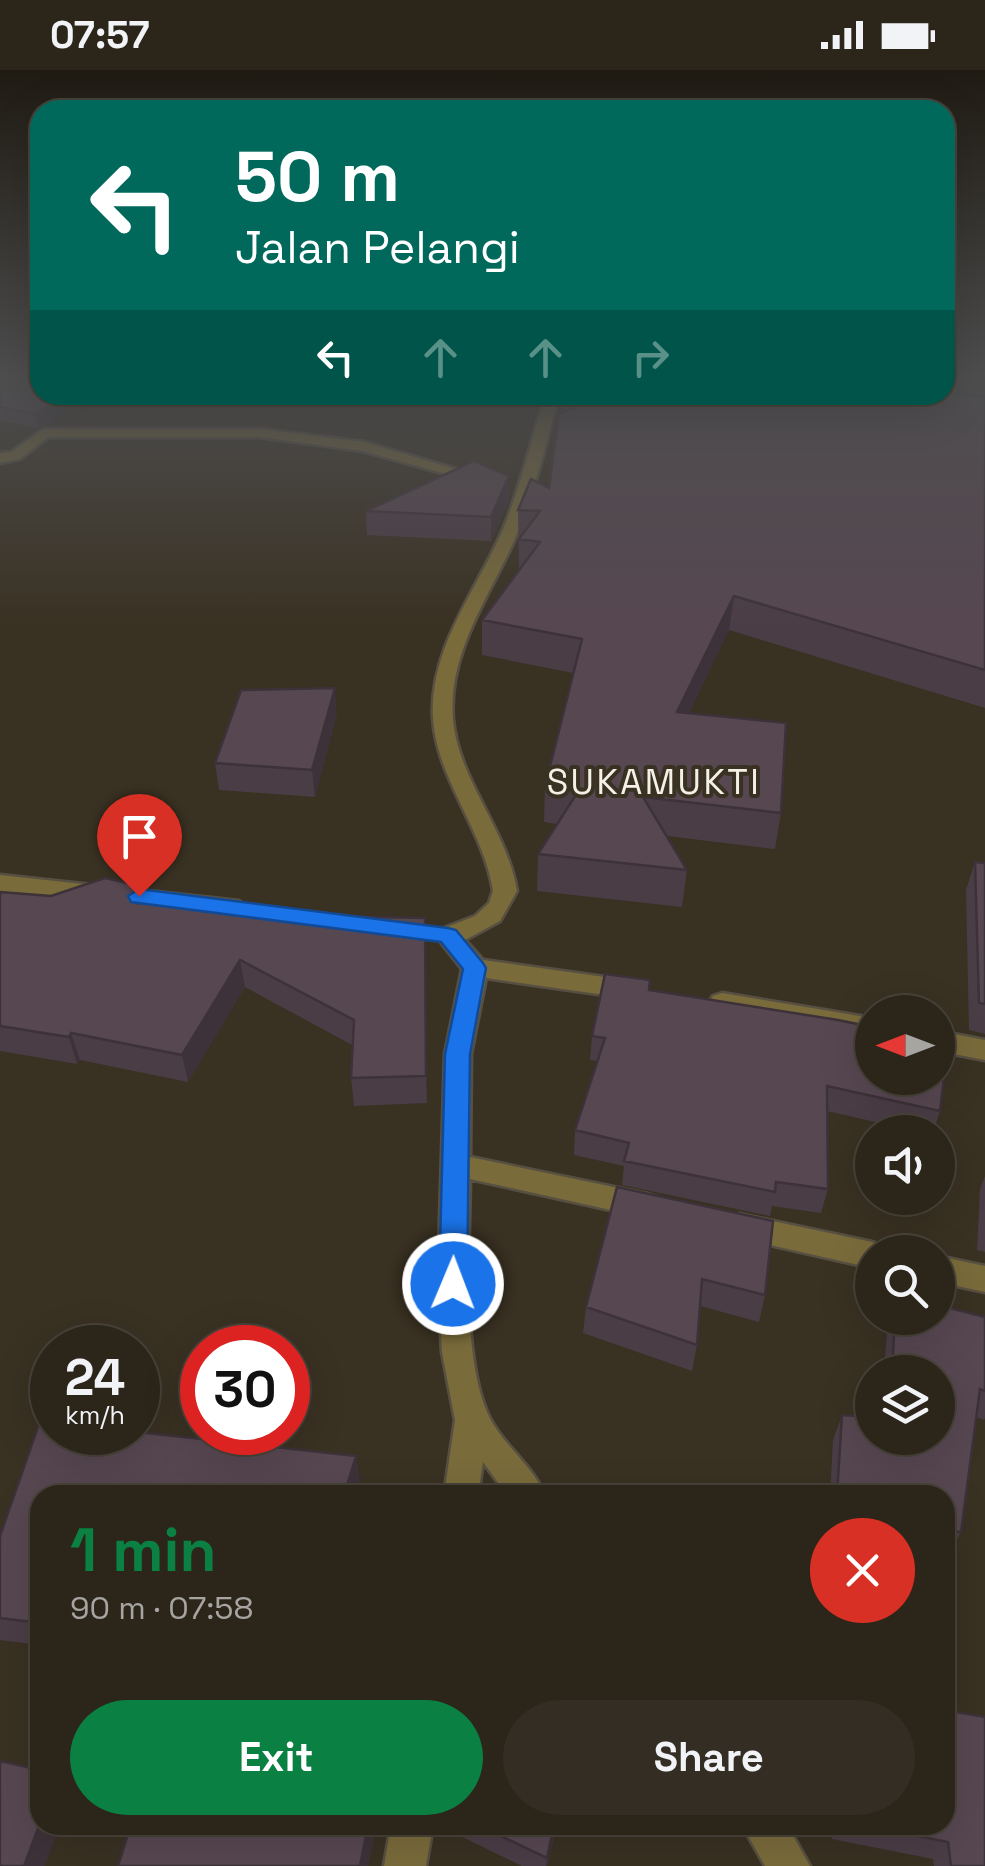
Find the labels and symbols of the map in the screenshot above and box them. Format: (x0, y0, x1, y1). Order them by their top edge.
district label: SUKAMUKTI (547, 760, 761, 804)
pin (97, 794, 182, 897)
north arrow (855, 995, 955, 1095)
position arrow (401, 1232, 505, 1336)
speed limit sign: 30 (180, 1325, 310, 1455)

